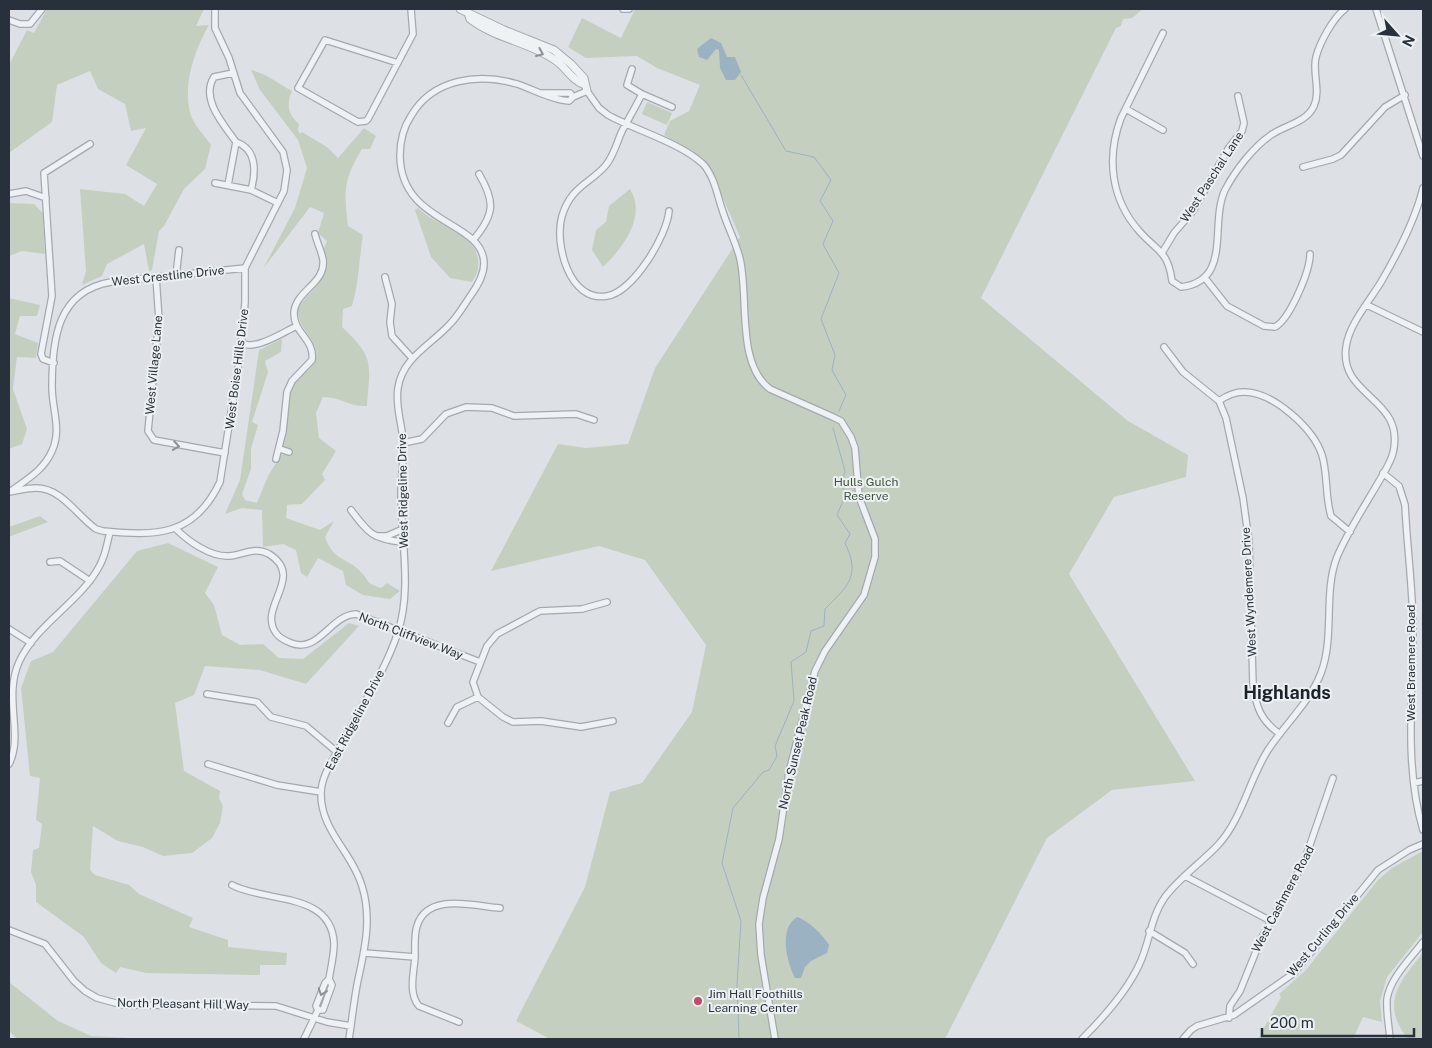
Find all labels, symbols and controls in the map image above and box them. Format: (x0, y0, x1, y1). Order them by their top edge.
north arrow (1372, 10, 1422, 60)
text: N (1399, 32, 1418, 49)
one-way arrow (535, 47, 543, 57)
street label: West Paschal Lane (1178, 129, 1247, 225)
street label: West Crestline Drive (111, 263, 225, 289)
street label: West Boise Hills Drive (223, 308, 251, 430)
street label: West Village Lane (143, 315, 165, 415)
street label: West Ridgeline Drive (395, 433, 411, 549)
one-way arrow (172, 440, 181, 450)
park label: Hulls Gulch Reserve (834, 475, 898, 503)
street label: West Wyndemere Drive (1239, 527, 1259, 657)
street label: West Braemere Road (1404, 605, 1418, 721)
street label: North Cliffview Way (357, 610, 466, 663)
street label: East Ridgeline Drive (323, 667, 387, 773)
street label: North Sunset Peak Road (776, 675, 820, 811)
district label: Highlands (1243, 682, 1331, 703)
street label: West Cashmere Road (1249, 843, 1317, 955)
street label: West Curling Drive (1284, 891, 1362, 979)
place label: Jim Hall Foothills Learning Center (708, 987, 803, 1015)
one-way arrow (318, 988, 328, 996)
marker: Jim Hall Foothills Learning Center (692, 995, 704, 1007)
street label: North Pleasant Hill Way (117, 996, 250, 1012)
scale bar (1262, 1006, 1414, 1038)
text: 200 m (1270, 1014, 1314, 1031)

